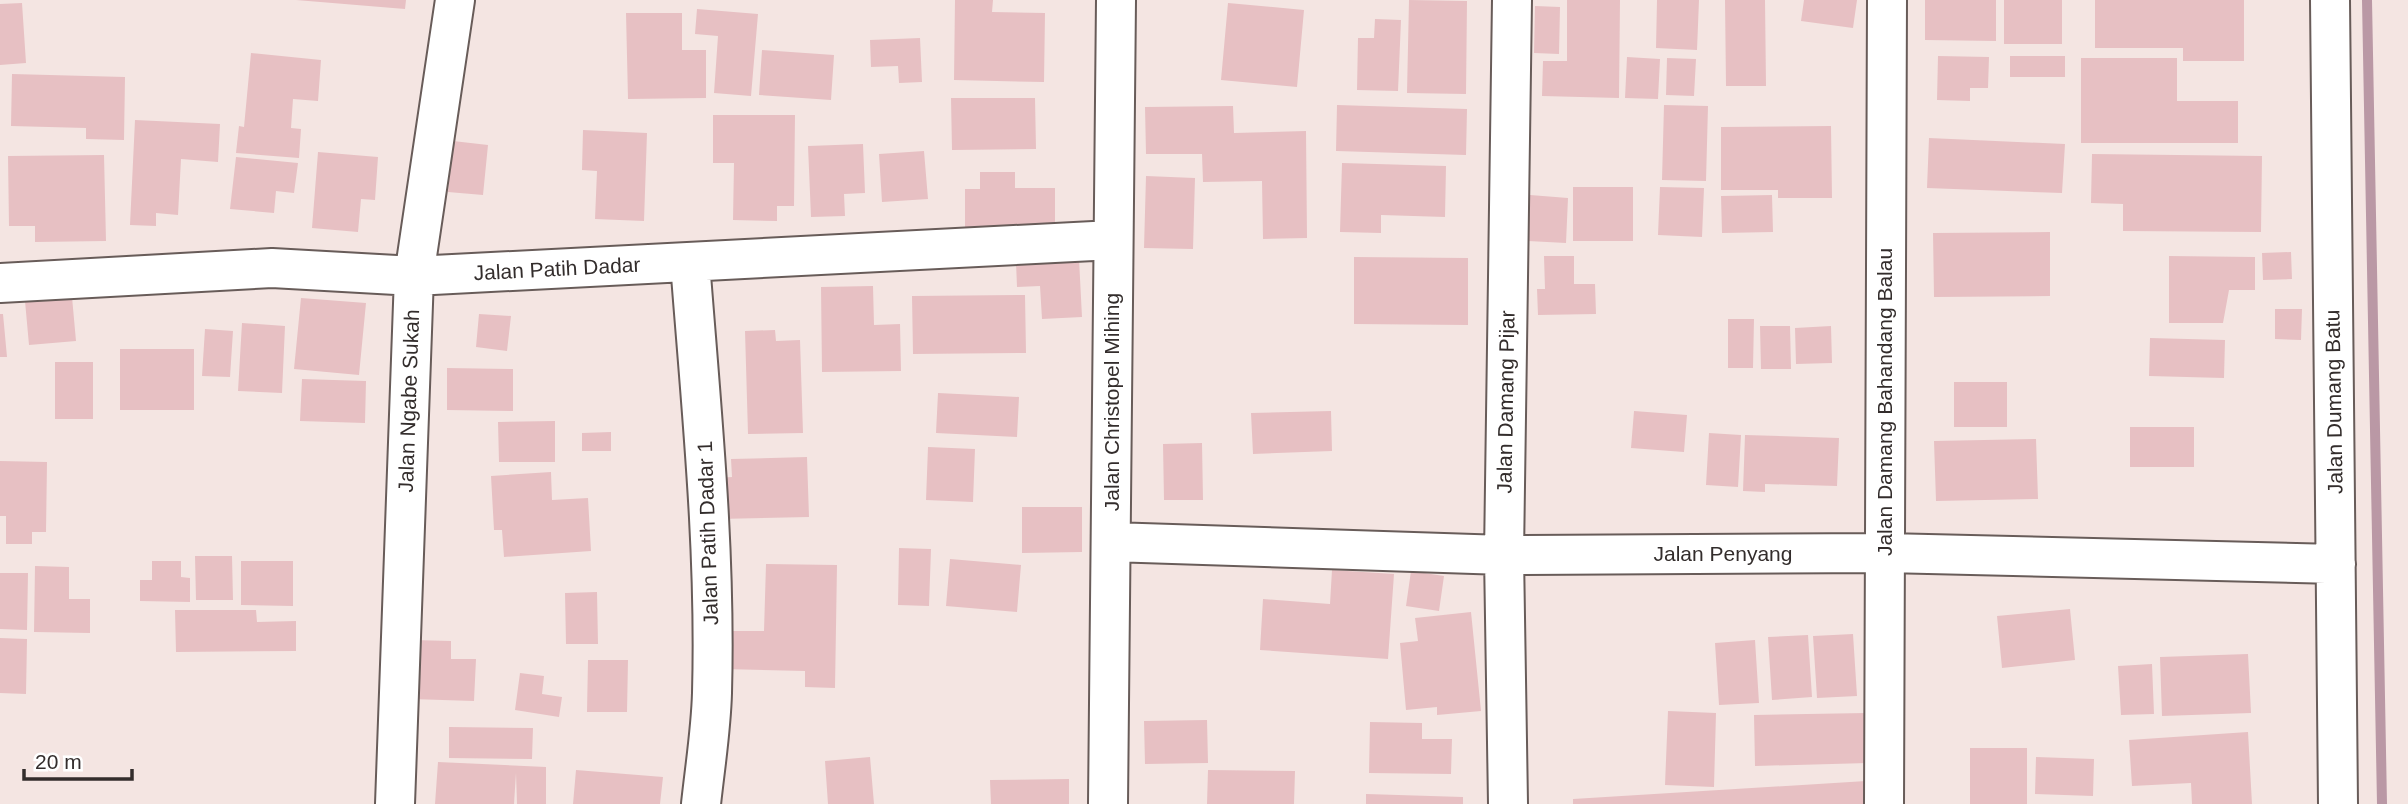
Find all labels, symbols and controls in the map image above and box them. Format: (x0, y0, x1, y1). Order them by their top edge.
street label: Jalan Damang Bahandang Balau (1873, 248, 1896, 556)
street label: Jalan Patih Dadar (473, 253, 641, 284)
street label: Jalan Christopel Mihing (1100, 293, 1123, 511)
street label: Jalan Ngabe Sukah (394, 309, 423, 493)
street label: Jalan Damang Pijar (1492, 310, 1519, 494)
street label: Jalan Dumang Batu (2320, 310, 2347, 494)
street label: Jalan Patih Dadar 1 (693, 440, 722, 626)
street label: Jalan Penyang (1654, 542, 1792, 565)
scale bar (24, 738, 133, 782)
text: 20 m (35, 750, 82, 773)

